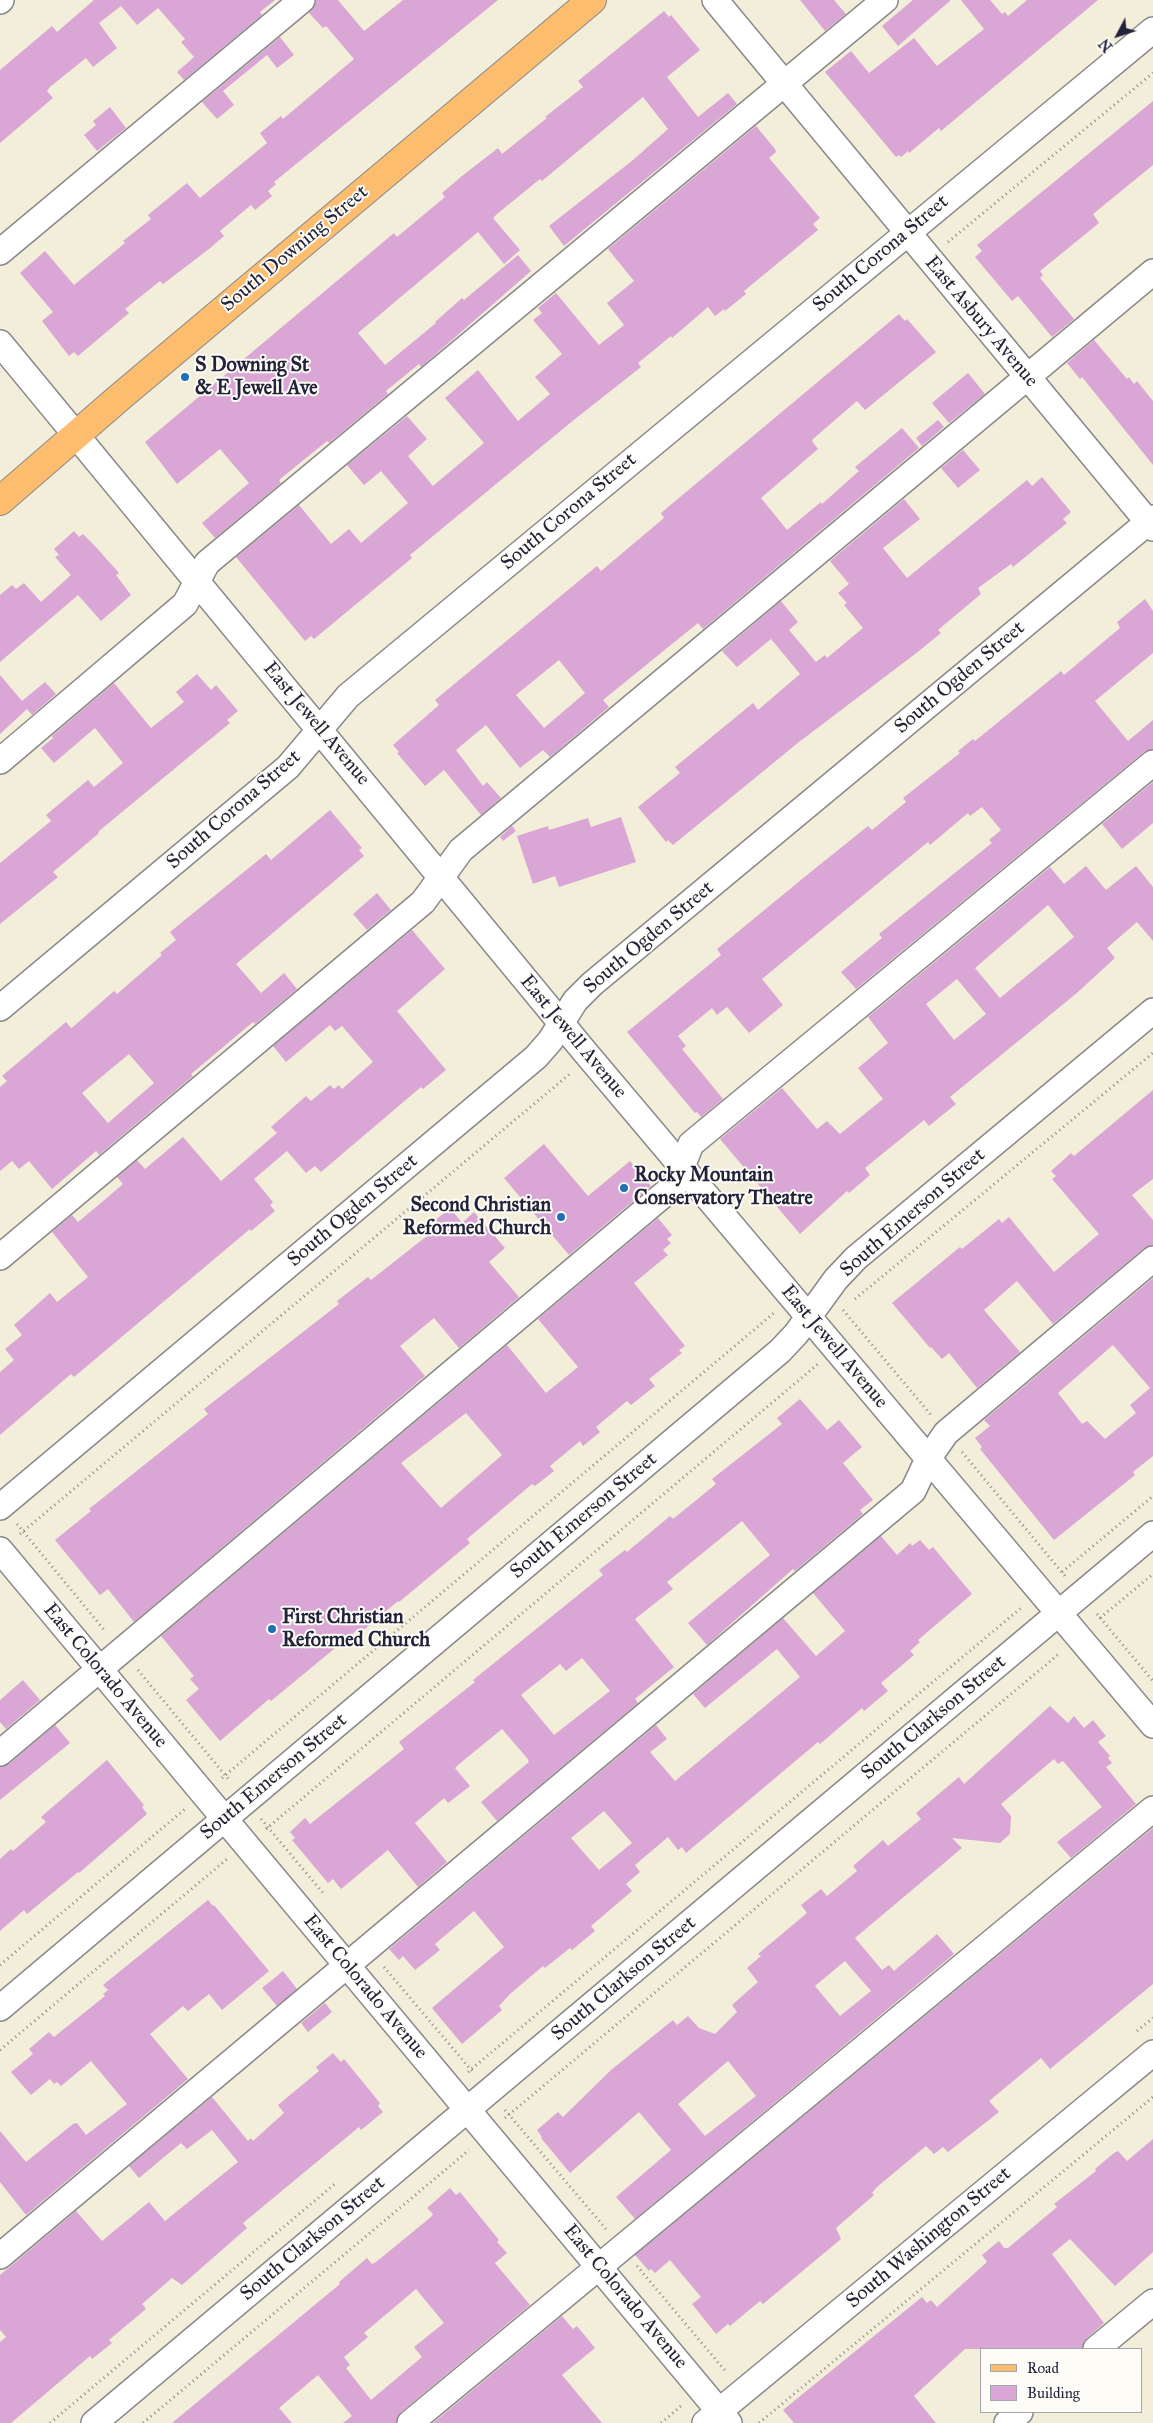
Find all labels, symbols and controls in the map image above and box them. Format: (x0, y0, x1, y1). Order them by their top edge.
north arrow (1093, 10, 1143, 60)
text: N (1096, 35, 1116, 55)
street label: South Downing Street (217, 181, 373, 317)
street label: South Corona Street (808, 190, 954, 318)
street label: East Asbury Avenue (919, 252, 1043, 392)
place label: S Downing St & E Jewell Ave (195, 354, 318, 401)
marker: S Downing St & E Jewell Ave (179, 371, 191, 383)
street label: South Corona Street (496, 448, 642, 576)
street label: South Ogden Street (890, 617, 1030, 739)
street label: East Jewell Avenue (257, 657, 375, 791)
street label: South Corona Street (162, 745, 306, 875)
street label: South Ogden Street (579, 877, 719, 999)
street label: East Jewell Avenue (514, 970, 632, 1104)
street label: South Emerson Street (836, 1144, 990, 1282)
street label: South Ogden Street (283, 1150, 423, 1272)
place label: Rocky Mountain Conservatory Theatre (634, 1164, 813, 1211)
marker: Rocky Mountain Conservatory Theatre (618, 1182, 630, 1194)
place label: Second Christian Reformed Church (403, 1194, 551, 1241)
marker: Second Christian Reformed Church (555, 1211, 567, 1223)
street label: East Jewell Avenue (775, 1280, 893, 1414)
street label: South Emerson Street (506, 1448, 662, 1584)
street label: East Colorado Avenue (38, 1599, 172, 1753)
place label: First Christian Reformed Church (282, 1606, 430, 1653)
marker: First Christian Reformed Church (266, 1623, 278, 1635)
street label: South Clarkson Street (857, 1651, 1011, 1785)
street label: South Emerson Street (196, 1709, 352, 1845)
street label: East Colorado Avenue (298, 1910, 432, 2064)
street label: South Clarkson Street (547, 1912, 701, 2046)
street label: South Washington Street (842, 2162, 1016, 2314)
street label: South Clarkson Street (236, 2172, 390, 2306)
street label: East Colorado Avenue (558, 2220, 692, 2374)
legend (980, 2348, 1143, 2413)
text: Road (1027, 2359, 1059, 2377)
text: Building (1027, 2384, 1080, 2402)

